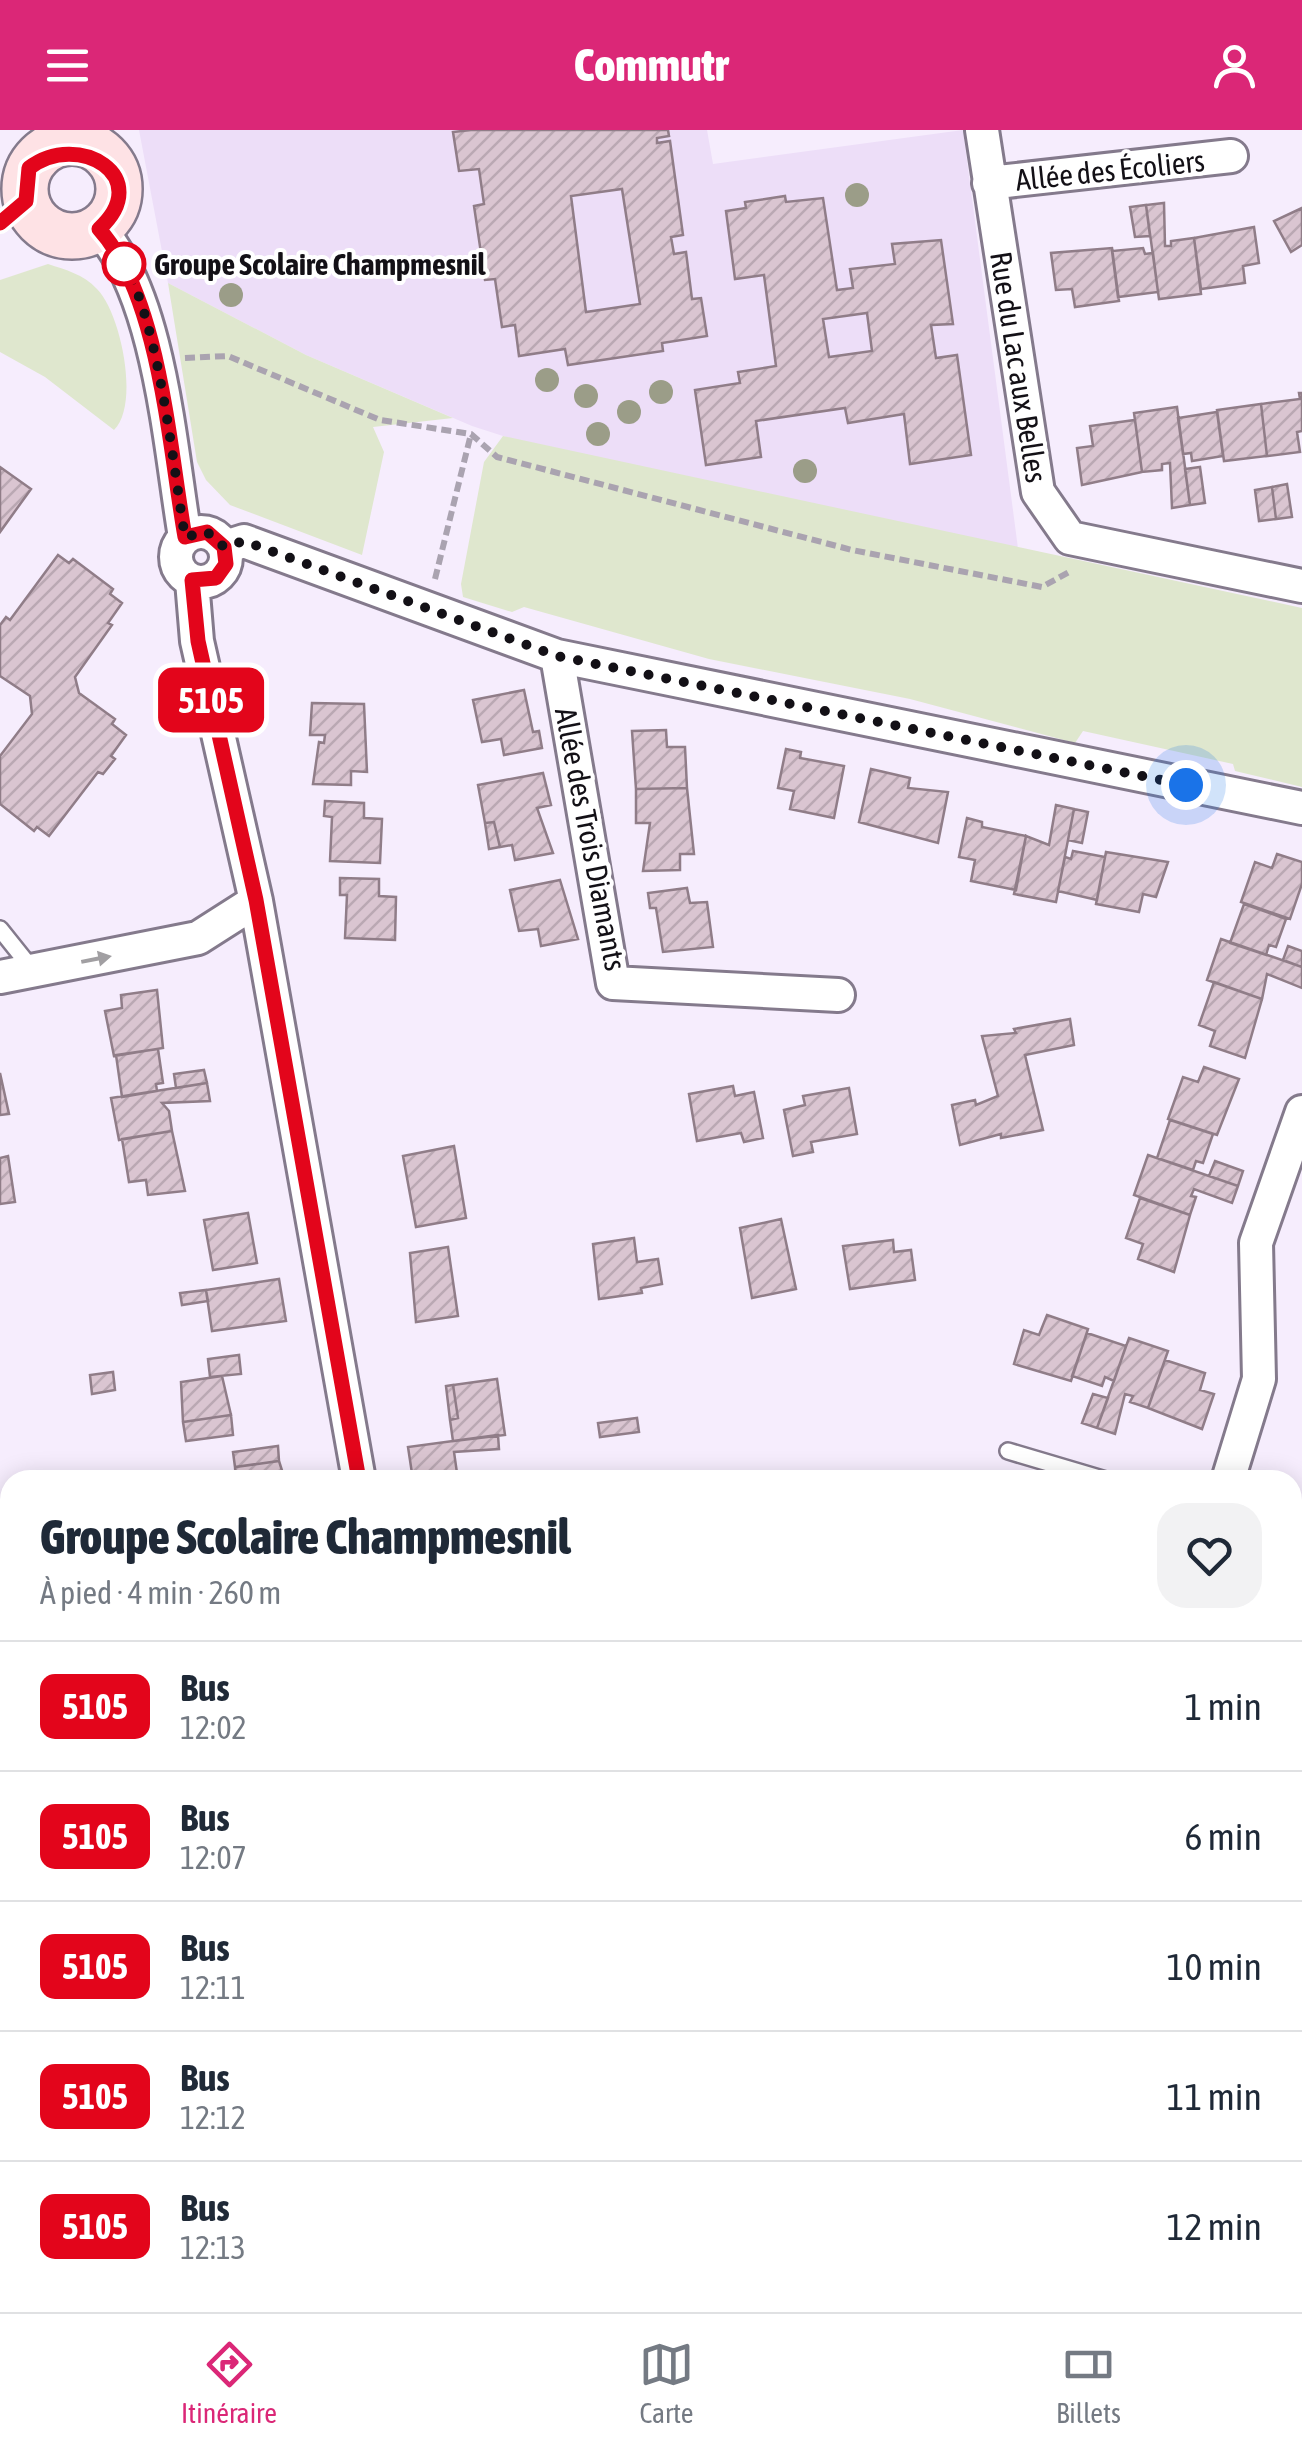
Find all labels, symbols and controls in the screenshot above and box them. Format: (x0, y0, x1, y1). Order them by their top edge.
icon: menu (40, 38, 95, 93)
icon: person (1207, 38, 1262, 93)
text: Commutr (574, 39, 728, 91)
street label: Allée des Écoliers (1014, 143, 1206, 197)
marker: Groupe Scolaire Champmesnil (103, 243, 145, 285)
place label: Groupe Scolaire Champmesnil (154, 247, 487, 281)
street label: Rue du Lac aux Belles (984, 249, 1054, 485)
line badge: 5105 (141, 668, 281, 732)
text: 5105 (178, 680, 244, 720)
street label: Allée des Trois Diamants (549, 705, 633, 973)
your location (1161, 760, 1211, 810)
one-way arrow (80, 950, 111, 966)
button: heart (1157, 1503, 1262, 1608)
text: Groupe Scolaire Champmesnil (40, 1509, 570, 1564)
text: À pied · 4 min · 260 m (40, 1574, 281, 1611)
text: Bus (180, 1666, 230, 1709)
text: 1 min (1184, 1685, 1262, 1728)
text: 5105 (62, 1686, 128, 1726)
text: 12:02 (180, 1709, 247, 1746)
text: Bus (180, 1796, 230, 1839)
text: 6 min (1184, 1815, 1262, 1858)
text: 5105 (62, 1816, 128, 1856)
text: 12:07 (180, 1839, 247, 1876)
text: Bus (180, 1926, 230, 1969)
text: 10 min (1167, 1945, 1262, 1988)
text: 5105 (62, 1946, 128, 1986)
text: 12:11 (180, 1969, 246, 2006)
text: Bus (180, 2056, 230, 2099)
text: 11 min (1167, 2075, 1262, 2118)
text: 5105 (62, 2076, 128, 2116)
text: 12:12 (180, 2099, 246, 2136)
text: Bus (180, 2186, 230, 2229)
text: 12 min (1167, 2205, 1262, 2248)
text: 5105 (62, 2206, 128, 2246)
text: 12:13 (180, 2229, 246, 2266)
tab: Itinéraire (181, 2337, 277, 2429)
tab: Carte (639, 2337, 694, 2429)
tab: Billets (1056, 2337, 1121, 2429)

